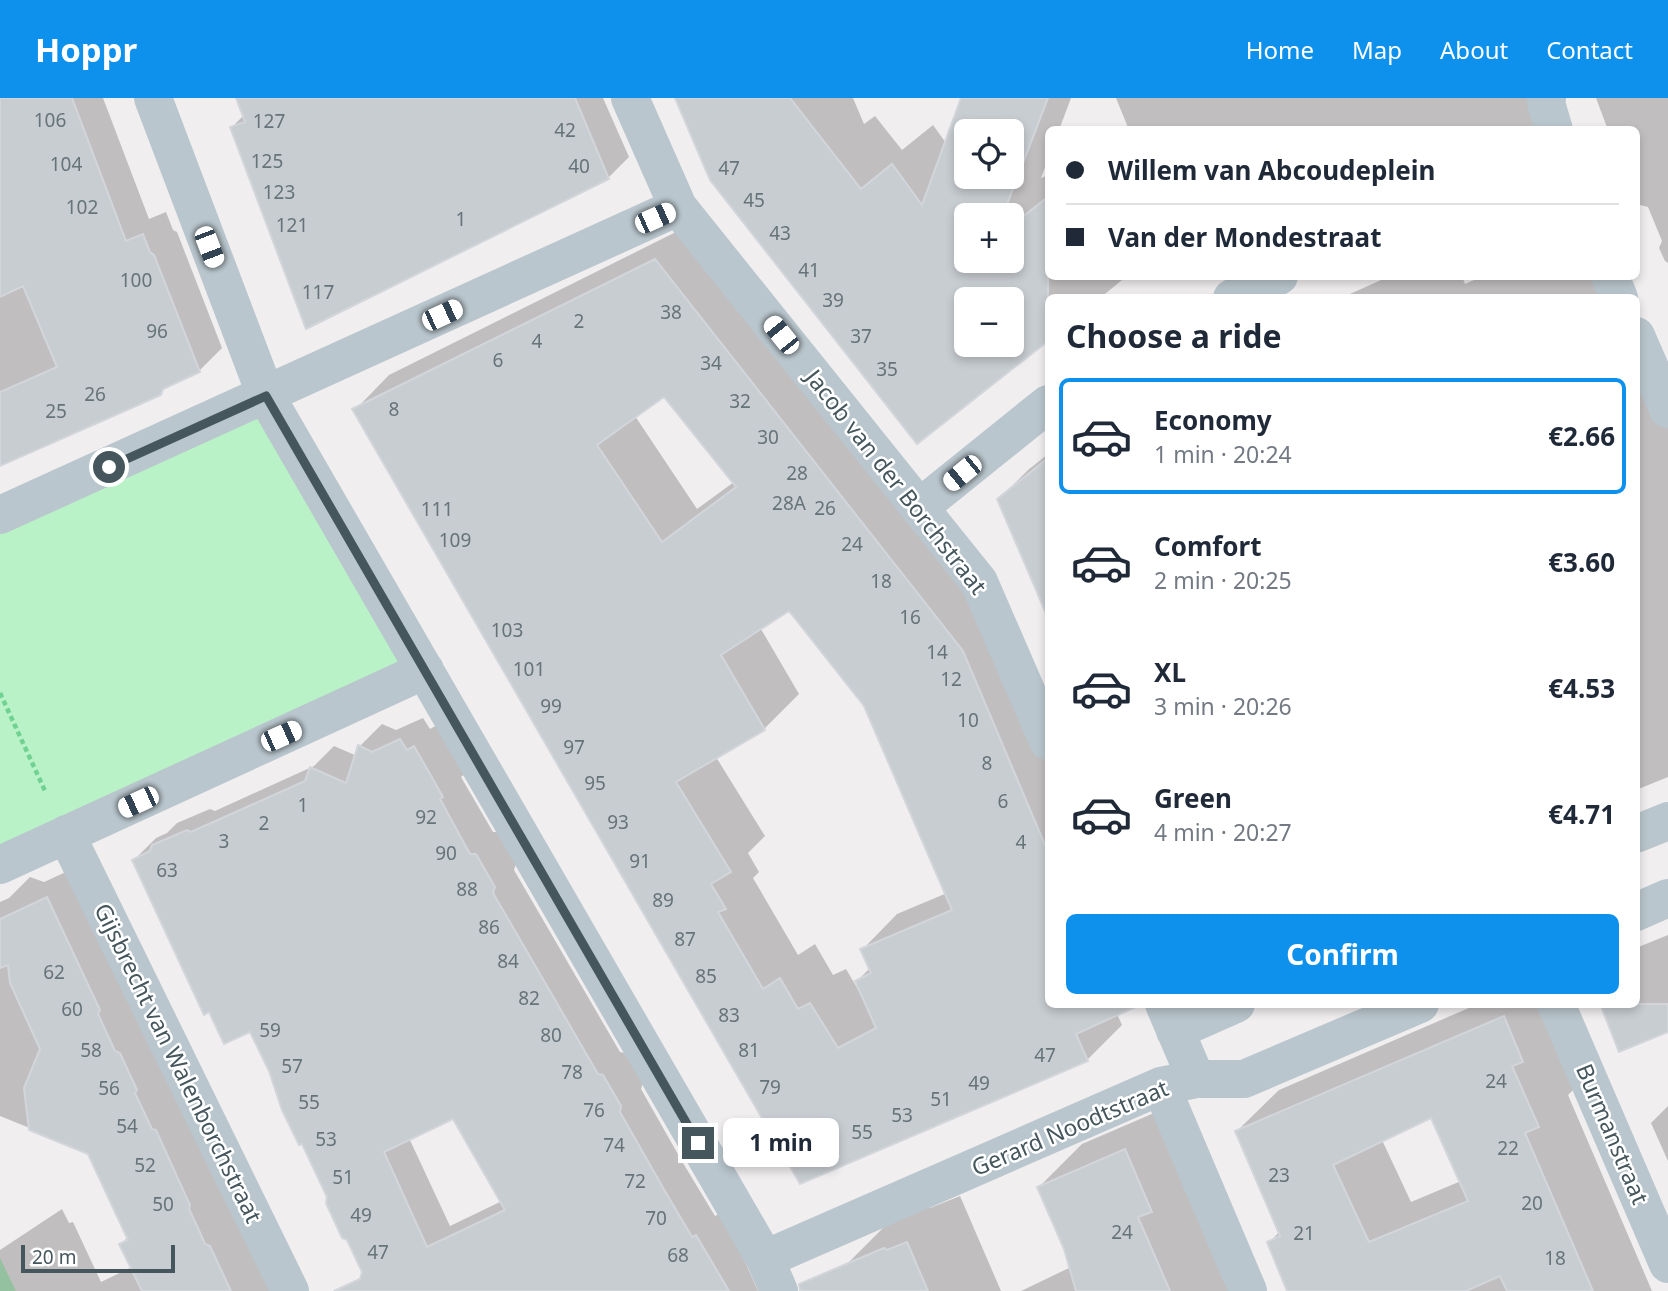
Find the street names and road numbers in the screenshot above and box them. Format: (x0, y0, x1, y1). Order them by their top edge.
street label: Jacob van der Borchstraat (798, 361, 995, 600)
street label: Gijsbrecht van Walenborchstraat (87, 897, 270, 1228)
street label: Burmanstraat (1569, 1058, 1657, 1209)
street label: Gerard Noodtstraat (966, 1071, 1173, 1183)

